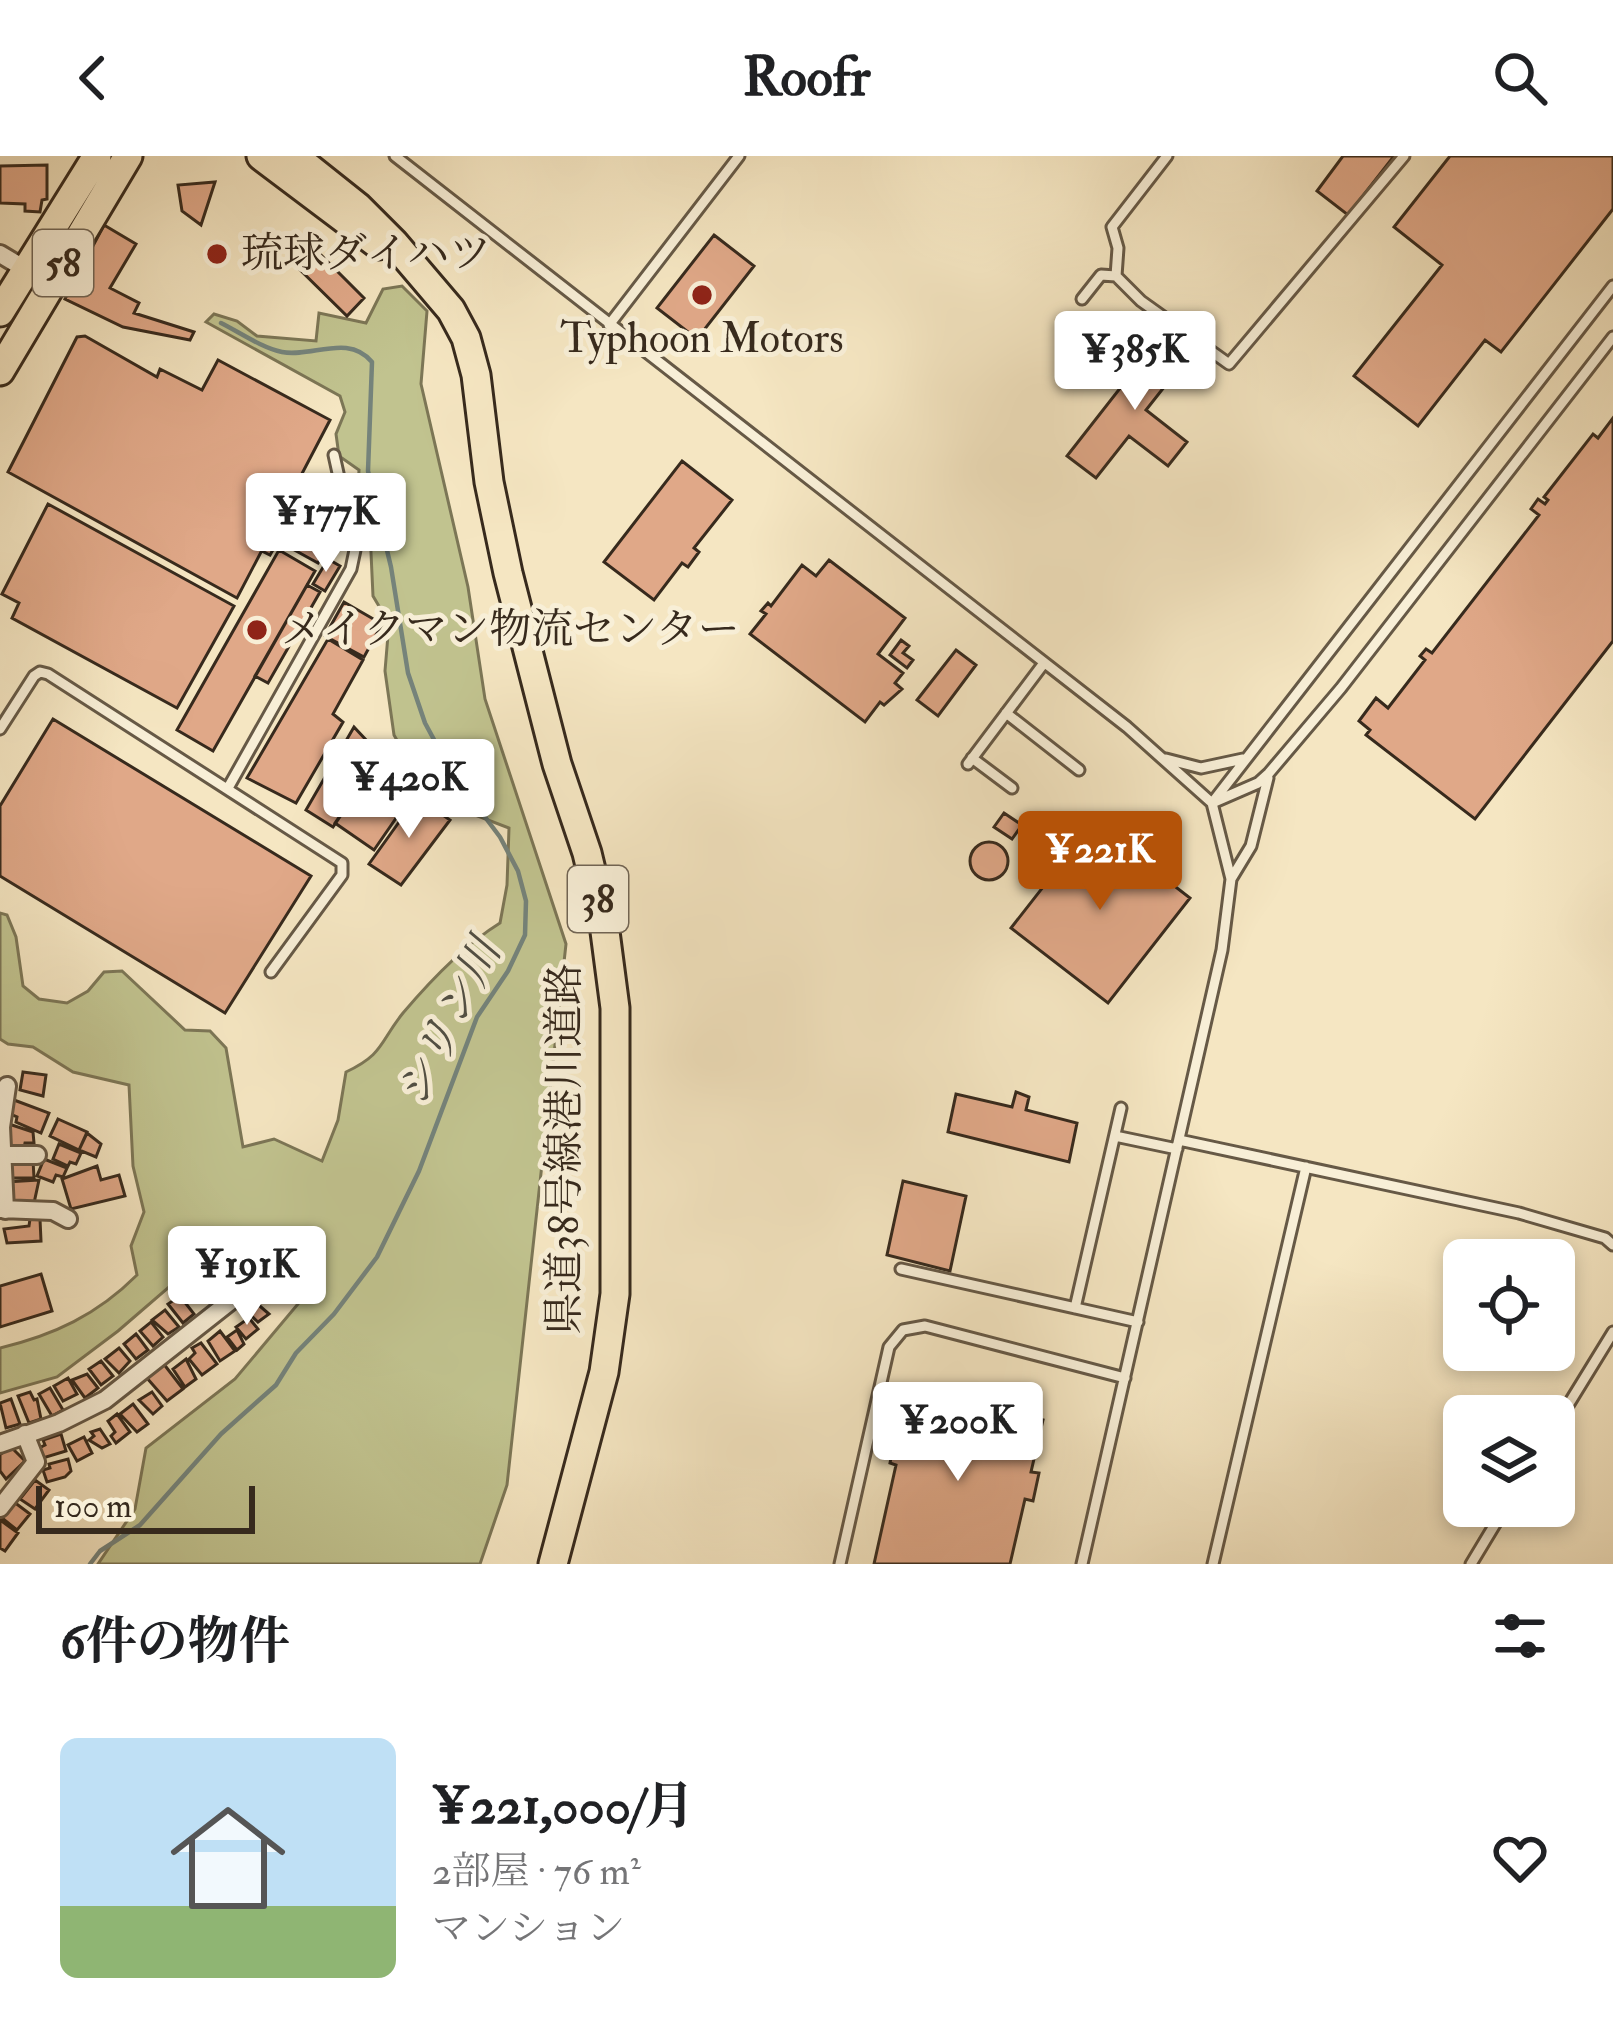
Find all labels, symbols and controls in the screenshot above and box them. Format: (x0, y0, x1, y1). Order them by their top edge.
text: Roofr (743, 44, 870, 112)
icon: back (60, 45, 126, 111)
icon: search (1487, 45, 1553, 111)
place label: 琉球ダイハツ (241, 228, 491, 280)
road number: 58 (33, 230, 93, 296)
marker: 琉球ダイハツ (204, 241, 230, 267)
marker: Typhoon Motors (689, 282, 715, 308)
pin: ¥385K (1051, 311, 1219, 413)
place label: Typhoon Motors (560, 313, 844, 365)
text: ¥385K (1082, 325, 1188, 374)
pin: ¥177K (242, 473, 410, 575)
text: ¥177K (273, 487, 379, 536)
place label: メイクマン物流センター (281, 604, 740, 656)
marker: メイクマン物流センター (244, 617, 270, 643)
pin: ¥420K (325, 739, 493, 841)
text: ¥420K (350, 753, 468, 802)
pin: ¥221K (1016, 811, 1184, 913)
text: ¥221K (1045, 825, 1155, 874)
road number: 38 (568, 866, 628, 932)
water label: シリン川 (384, 925, 516, 1116)
street label: 県道38号線港川道路 (539, 963, 591, 1335)
pin: ¥191K (163, 1226, 331, 1328)
map controls (1443, 1239, 1575, 1527)
button: locate (1443, 1239, 1575, 1371)
text: ¥191K (195, 1240, 299, 1289)
pin: ¥200K (874, 1382, 1042, 1484)
button: layers (1443, 1395, 1575, 1527)
text: ¥200K (900, 1396, 1016, 1445)
scale bar (36, 1480, 255, 1533)
text: 100 m (54, 1486, 132, 1527)
icon: filters (1487, 1603, 1553, 1669)
text: 6件の物件 (60, 1610, 290, 1674)
text: ¥221,000/月 (432, 1775, 695, 1839)
icon: home (156, 1786, 300, 1930)
icon: heart (1487, 1825, 1553, 1891)
text: 2部屋 · 76 m² (432, 1847, 641, 1896)
text: マンション (432, 1904, 625, 1953)

